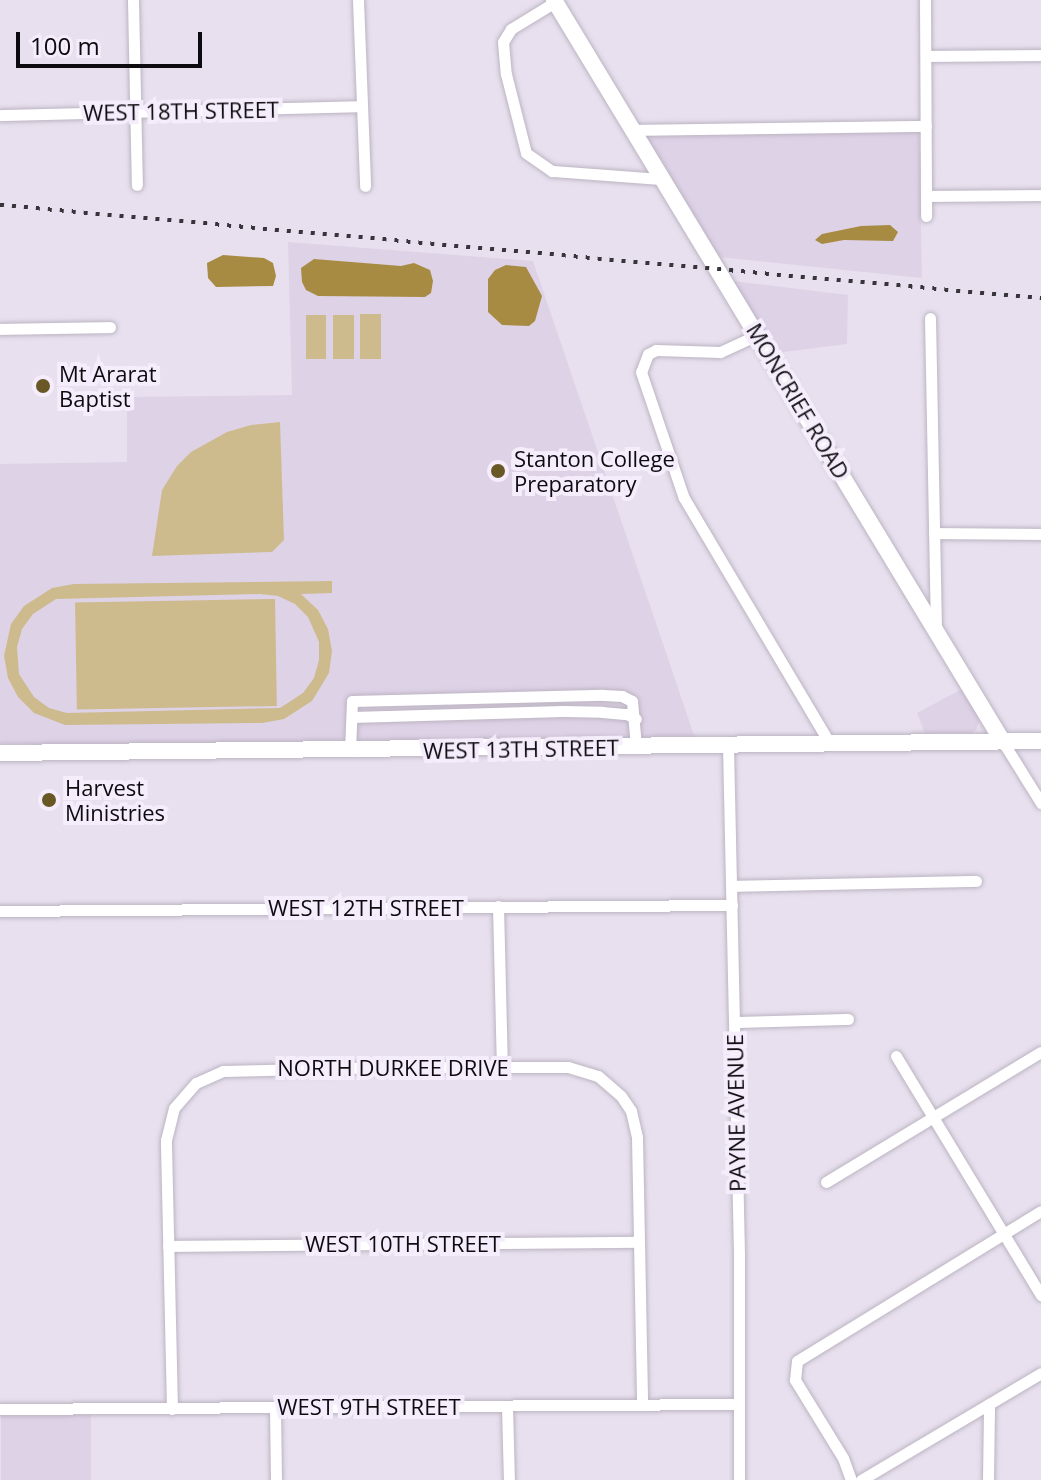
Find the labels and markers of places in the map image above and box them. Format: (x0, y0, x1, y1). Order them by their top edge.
place label: Mt Ararat Baptist (59, 360, 157, 412)
marker: Mt Ararat Baptist (34, 377, 52, 395)
place label: Stanton College Preparatory (514, 445, 675, 496)
marker: Stanton College Preparatory (489, 462, 507, 480)
place label: Harvest Ministries (65, 774, 165, 826)
marker: Harvest Ministries (40, 791, 58, 809)

